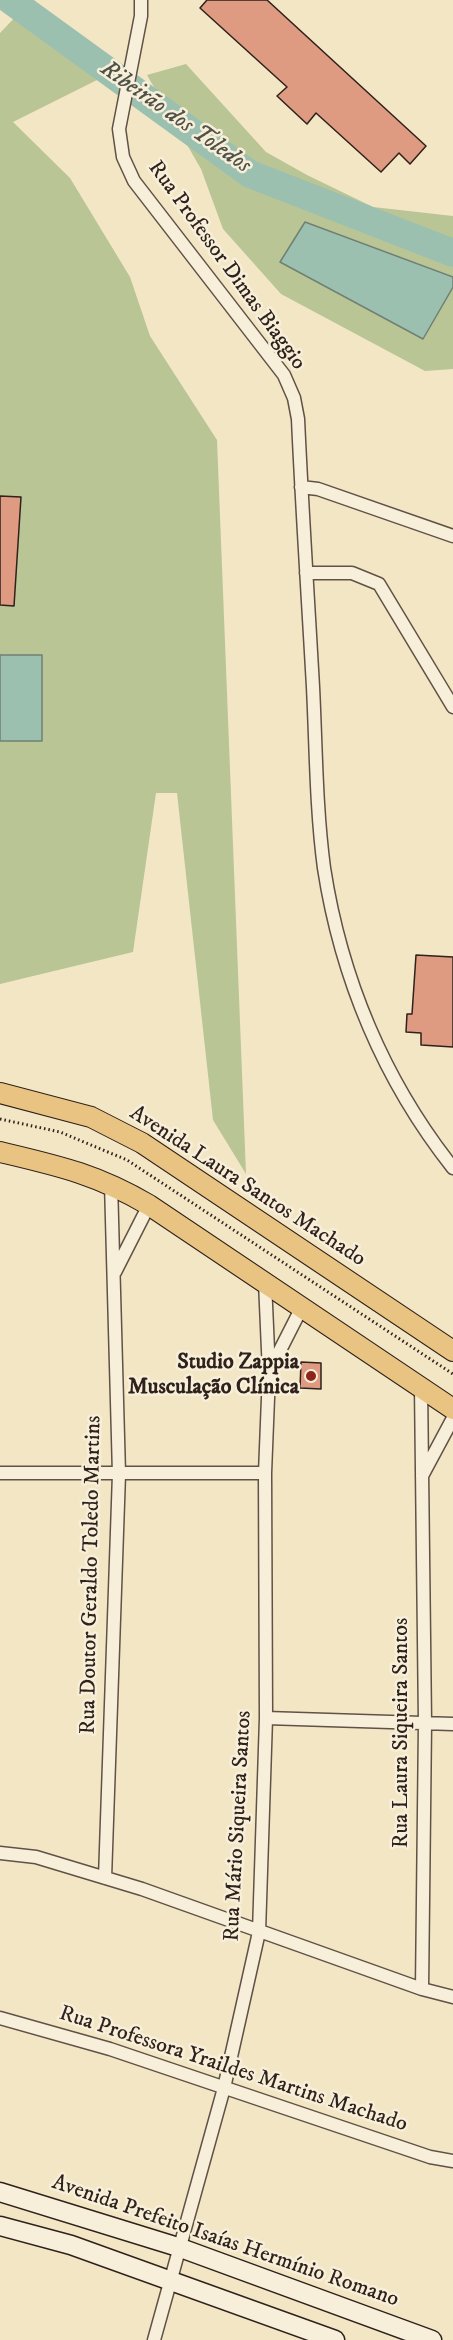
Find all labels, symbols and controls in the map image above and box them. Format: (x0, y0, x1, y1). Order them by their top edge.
water label: Ribeirão dos Toledos (94, 55, 256, 181)
street label: Rua Professor Dimas Biaggio (141, 156, 311, 376)
street label: Avenida Laura Santos Machado (124, 1101, 370, 1273)
place label: Studio Zappia Musculação Clínica (128, 1350, 299, 1402)
marker: Studio Zappia Musculação Clínica (304, 1369, 318, 1383)
street label: Rua Doutor Geraldo Toledo Martins (76, 1415, 108, 1735)
street label: Rua Laura Siqueira Santos (389, 1618, 415, 1848)
street label: Rua Mário Siqueira Santos (220, 1710, 258, 1942)
street label: Rua Professora Yraildes Martins Machado (56, 2001, 410, 2139)
street label: Avenida Prefeito Isaías Hermínio Romano (48, 2170, 402, 2314)

